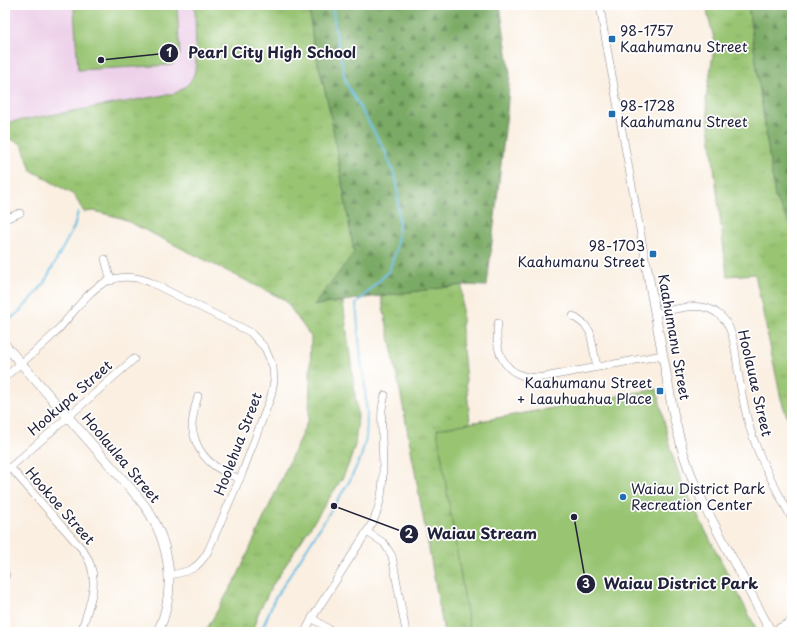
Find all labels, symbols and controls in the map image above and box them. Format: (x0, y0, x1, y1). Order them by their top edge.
place label: 98-1757 Kaahumanu Street (620, 20, 748, 57)
marker: 98-1757 Kaahumanu Street (607, 34, 617, 44)
callout: Pearl City High School (159, 39, 365, 66)
text: Pearl City High School (188, 40, 356, 63)
text: 1 (166, 43, 172, 61)
place label: 98-1728 Kaahumanu Street (620, 95, 748, 132)
marker: 98-1728 Kaahumanu Street (607, 109, 617, 119)
place label: 98-1703 Kaahumanu Street (517, 235, 645, 272)
marker: 98-1703 Kaahumanu Street (648, 249, 658, 259)
street label: Kaahumanu Street (653, 272, 696, 402)
street label: Hoolauae Street (733, 327, 778, 439)
street label: Hookupa Street (23, 355, 117, 440)
place label: Kaahumanu Street + Laauhuahua Place (517, 372, 652, 409)
marker: Kaahumanu Street + Laauhuahua Place (655, 386, 665, 396)
street label: Hoolehua Street (208, 389, 267, 498)
street label: Hoolaulea Street (77, 408, 166, 508)
street label: Hookoe Street (21, 462, 100, 549)
place label: Waiau District Park Recreation Center (631, 478, 766, 515)
marker: Waiau District Park Recreation Center (618, 492, 628, 502)
callout: Waiau Stream (399, 520, 545, 547)
text: Waiau Stream (427, 521, 537, 544)
text: 2 (405, 524, 414, 542)
callout: Waiau District Park (576, 570, 766, 597)
text: Waiau District Park (604, 571, 758, 594)
text: 3 (582, 574, 590, 592)

